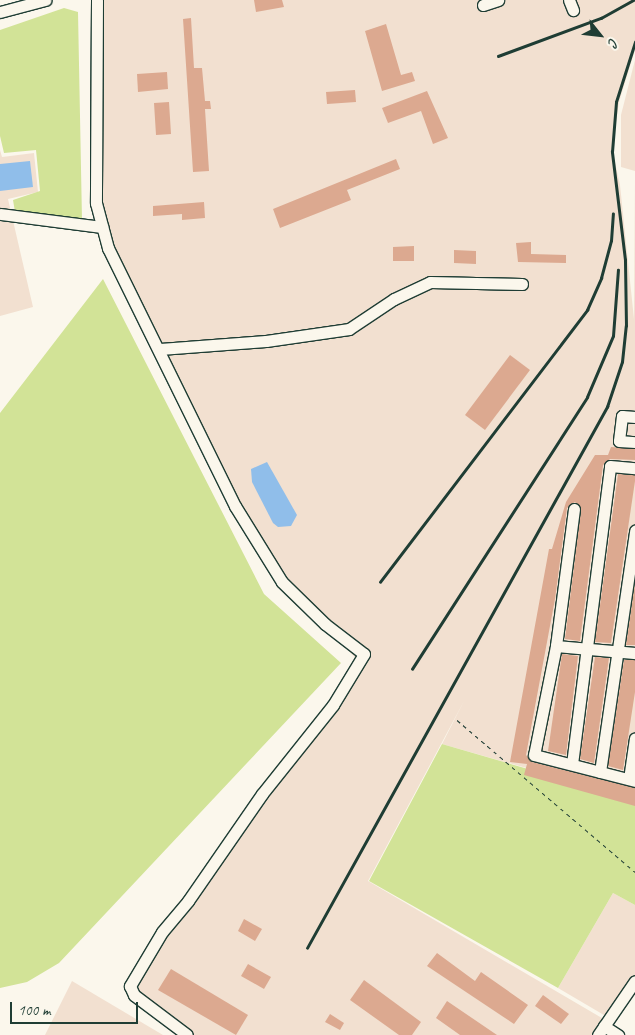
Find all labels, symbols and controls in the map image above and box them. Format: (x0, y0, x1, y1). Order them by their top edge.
north arrow (575, 10, 625, 60)
text: С (604, 35, 623, 50)
scale bar (12, 992, 140, 1024)
text: 100 m (18, 1001, 50, 1020)

